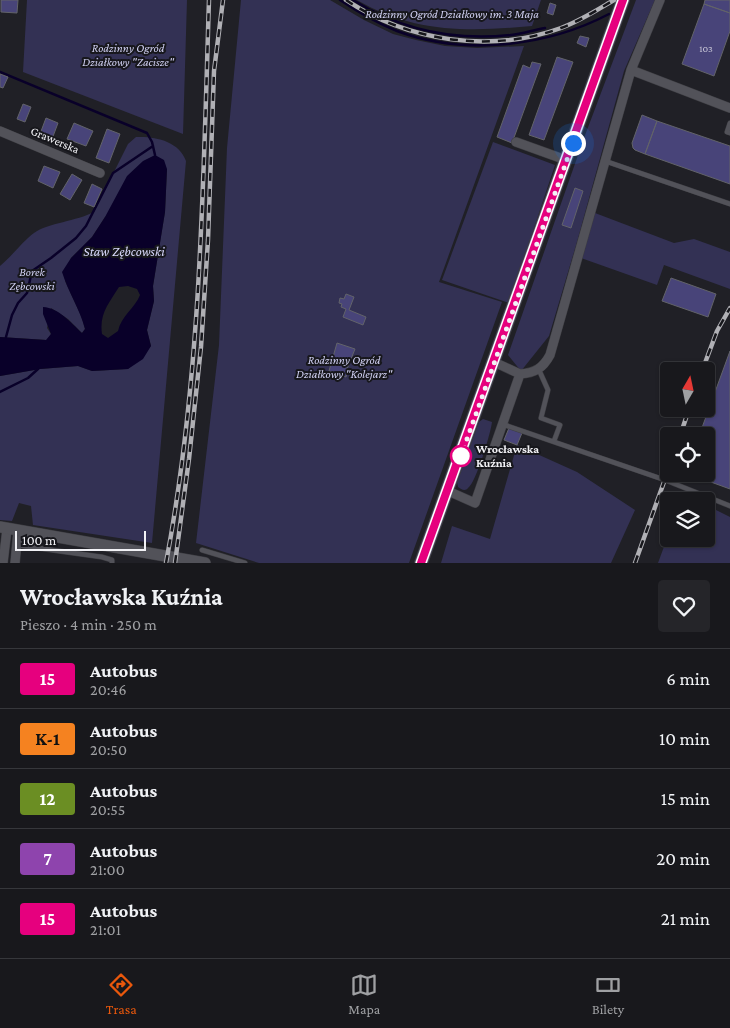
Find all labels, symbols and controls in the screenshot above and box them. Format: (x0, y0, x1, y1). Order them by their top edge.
park label: Rodzinny Ogród Działkowy im. 3 Maja (365, 7, 539, 21)
park label: Rodzinny Ogród Działkowy "Zacisze" (82, 41, 175, 69)
house number: 103 (699, 43, 713, 54)
street label: Grawerska (29, 124, 82, 157)
your location (561, 131, 586, 156)
water label: Staw Zębcowski (83, 243, 165, 259)
park label: Borek Zębcowski (9, 265, 55, 293)
park label: Rodzinny Ogród Działkowy "Kolejarz" (296, 353, 393, 381)
north arrow (660, 362, 715, 418)
map controls (660, 362, 715, 547)
button: locate (660, 427, 715, 482)
place label: Wrocławska Kuźnia (475, 442, 539, 470)
marker: Wrocławska Kuźnia (450, 445, 472, 467)
button: layers (660, 492, 715, 547)
scale bar (15, 528, 146, 551)
text: 100 m (22, 532, 56, 548)
button: heart (658, 580, 710, 632)
text: Wrocławska Kuźnia (20, 583, 223, 610)
text: Pieszo · 4 min · 250 m (20, 616, 157, 633)
text: Autobus (90, 660, 157, 681)
text: 6 min (666, 668, 710, 689)
text: 15 (40, 669, 55, 689)
text: 20:46 (90, 681, 127, 698)
text: Autobus (90, 720, 157, 741)
text: 10 min (659, 728, 710, 749)
text: K-1 (35, 729, 60, 749)
text: 20:50 (90, 741, 127, 758)
text: Autobus (90, 780, 157, 801)
text: 15 min (661, 788, 710, 809)
text: 12 (40, 789, 55, 809)
text: 20:55 (90, 801, 125, 818)
text: Autobus (90, 840, 157, 861)
text: 20 min (656, 848, 710, 869)
text: 7 (43, 849, 52, 869)
text: 21:00 (90, 861, 125, 878)
text: Autobus (90, 900, 157, 921)
text: 21 min (661, 908, 710, 929)
text: 15 (40, 909, 55, 929)
text: 21:01 (90, 921, 121, 938)
tab: Trasa (106, 971, 137, 1017)
tab: Mapa (348, 971, 380, 1017)
tab: Bilety (592, 971, 624, 1017)

